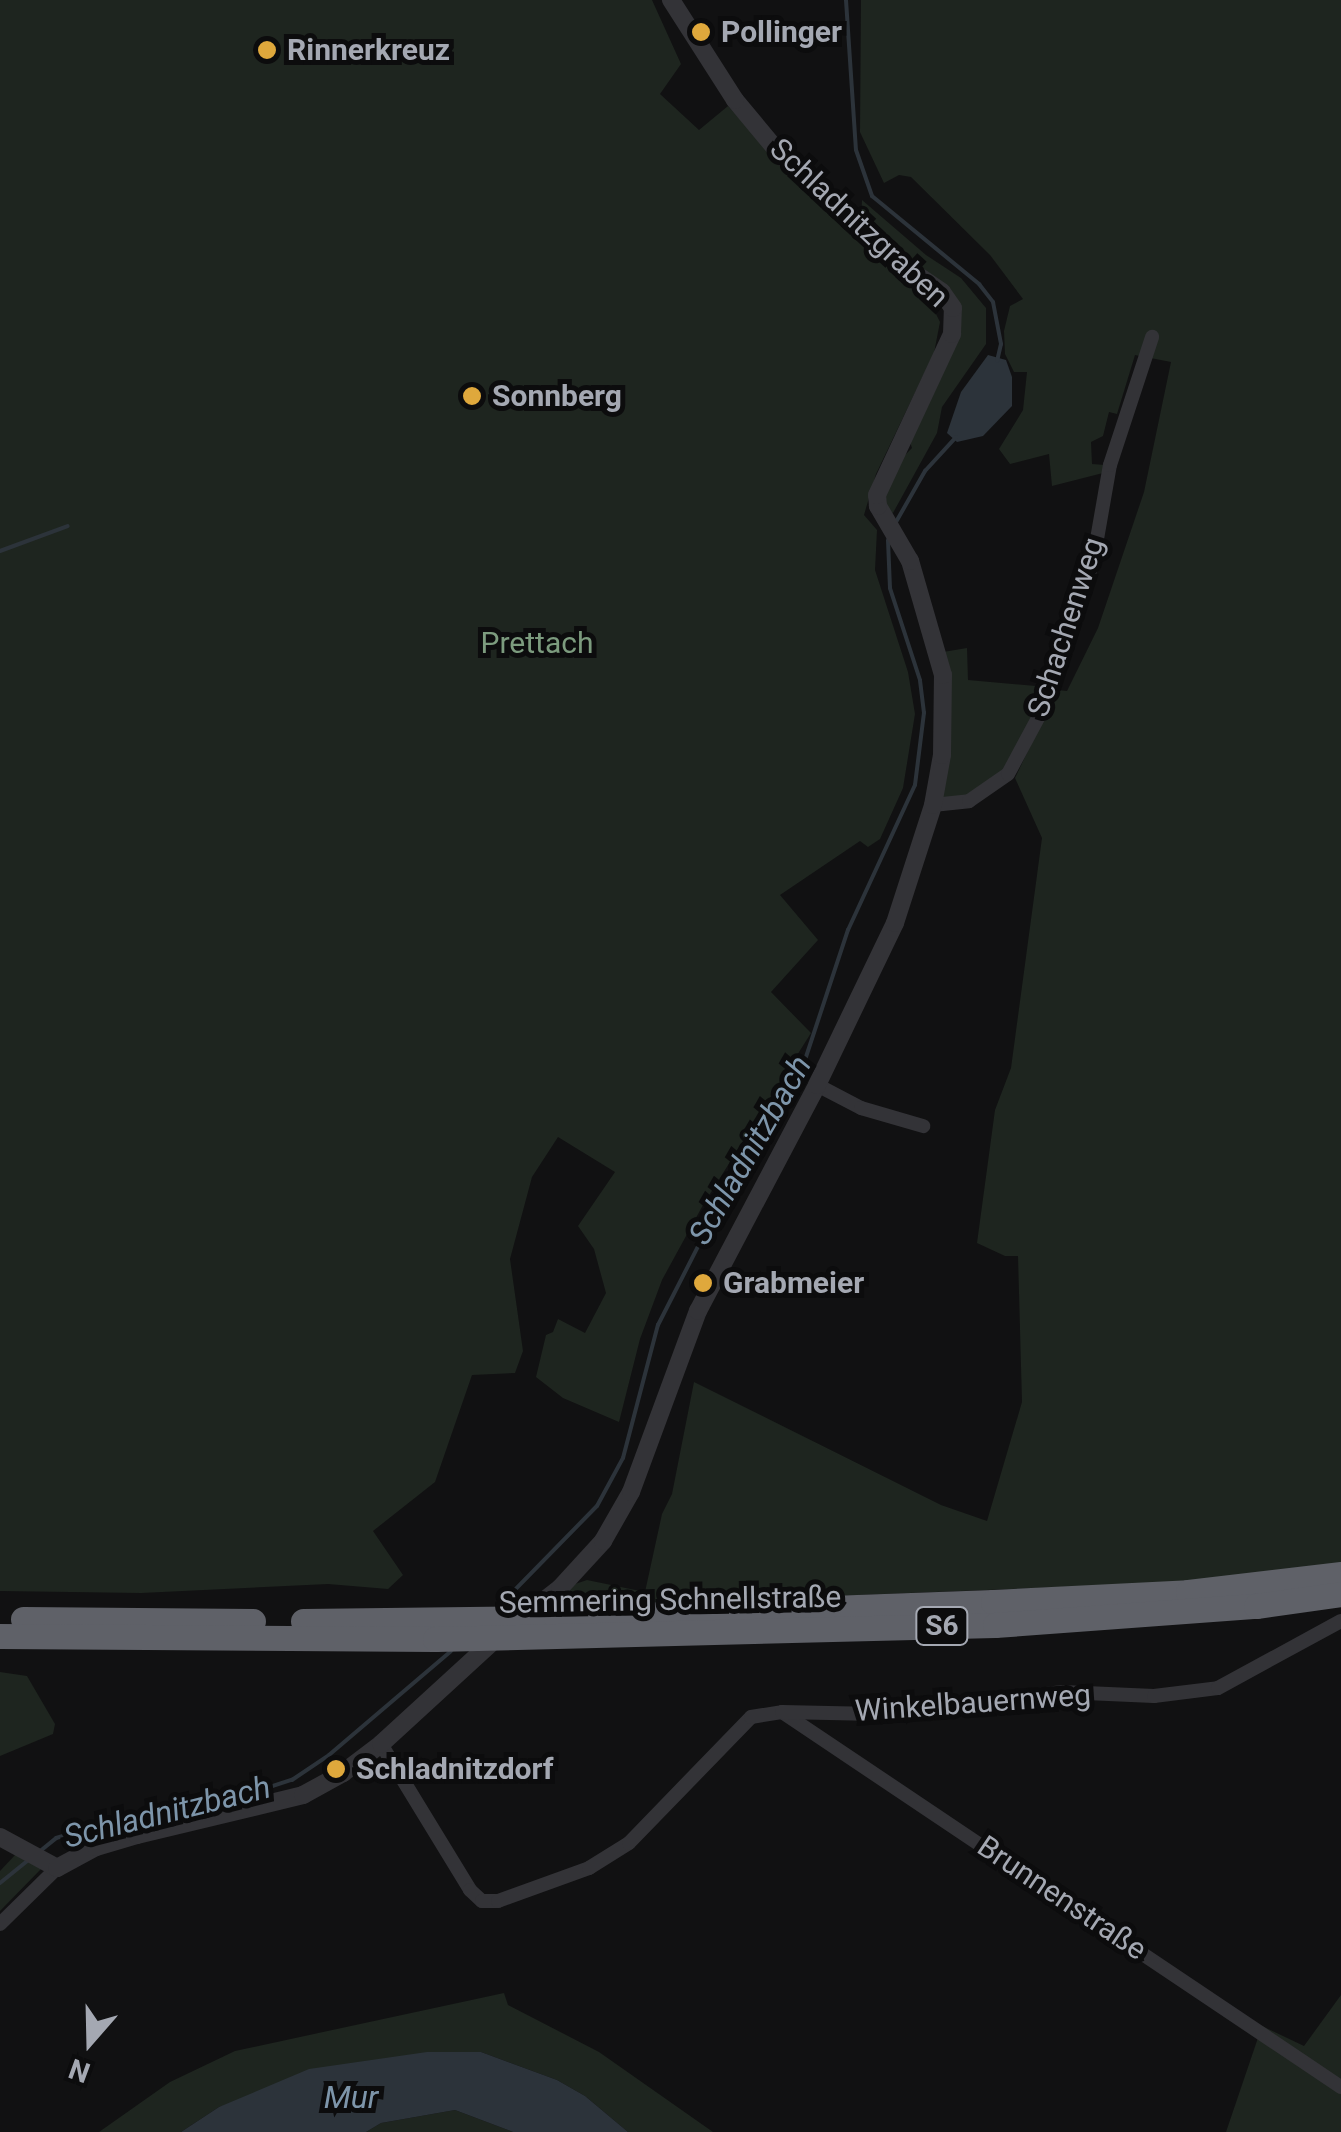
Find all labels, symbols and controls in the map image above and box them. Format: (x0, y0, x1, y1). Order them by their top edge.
place label: Pollinger (721, 14, 842, 50)
marker: Pollinger (690, 21, 712, 43)
place label: Rinnerkreuz (287, 32, 450, 68)
marker: Rinnerkreuz (256, 39, 278, 61)
street label: Schladnitzgraben (762, 131, 956, 315)
place label: Sonnberg (492, 378, 622, 414)
marker: Sonnberg (461, 385, 483, 407)
street label: Schachenweg (1020, 533, 1112, 721)
park label: Prettach (481, 625, 593, 661)
water label: Schladnitzbach (680, 1049, 820, 1251)
place label: Grabmeier (723, 1265, 864, 1301)
marker: Grabmeier (692, 1272, 714, 1294)
street label: Semmering Schnellstraße (498, 1579, 842, 1621)
road number: S6 (914, 1603, 970, 1649)
street label: Winkelbauernweg (854, 1677, 1092, 1729)
place label: Schladnitzdorf (356, 1751, 554, 1787)
marker: Schladnitzdorf (325, 1758, 347, 1780)
water label: Schladnitzbach (60, 1768, 274, 1856)
street label: Brunnenstraße (971, 1828, 1153, 1968)
north arrow (40, 1992, 140, 2092)
text: N (65, 2052, 95, 2090)
water label: Mur (324, 2078, 378, 2116)

